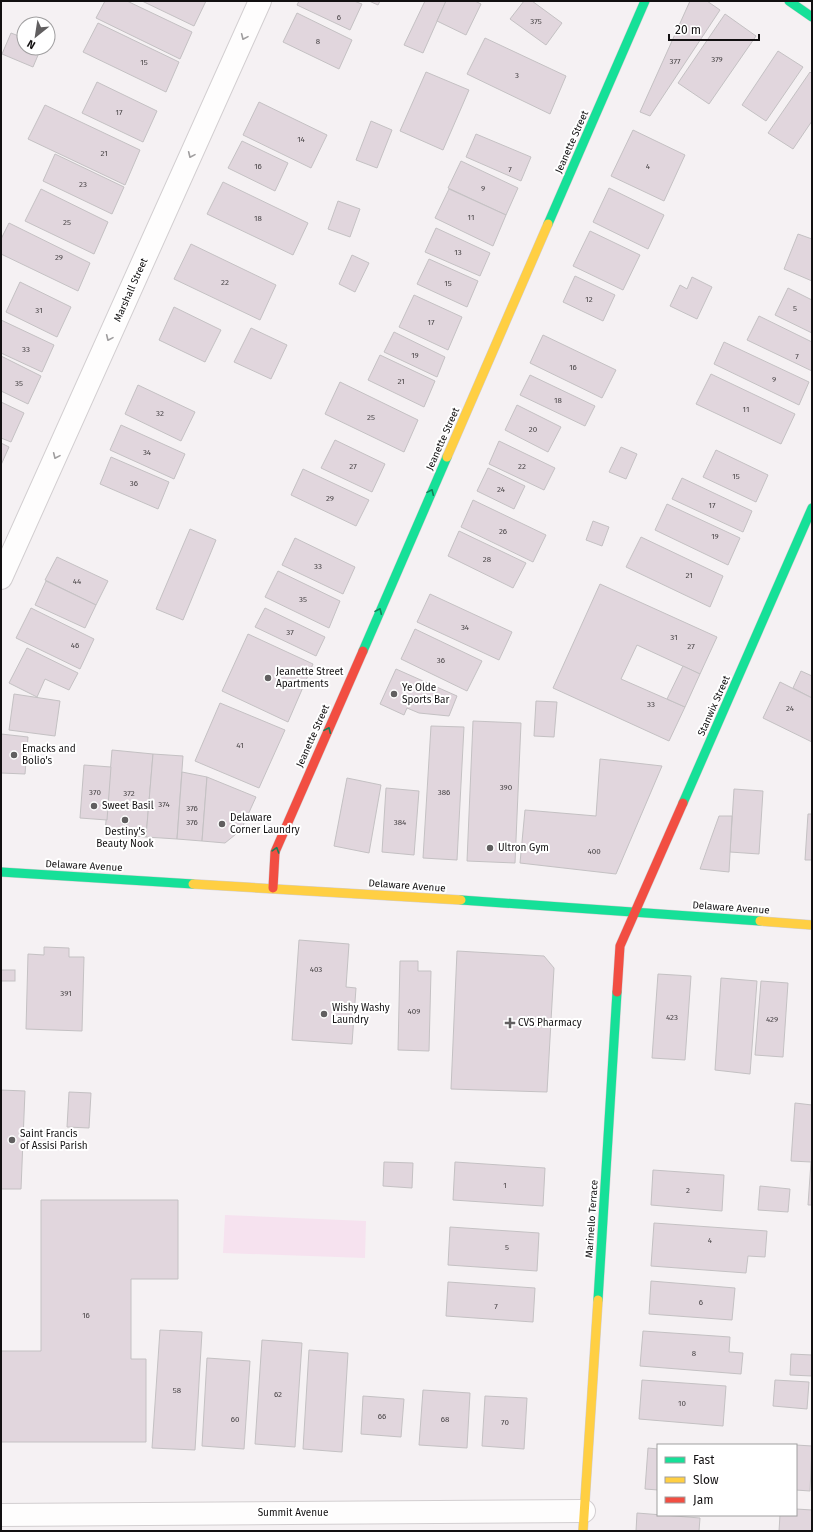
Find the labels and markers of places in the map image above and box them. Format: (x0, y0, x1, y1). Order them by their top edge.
place label: Jeanette Street Apartments (276, 666, 344, 690)
marker: Jeanette Street Apartments (263, 673, 273, 683)
place label: Ye Olde Sports Bar (402, 682, 450, 706)
marker: Ye Olde Sports Bar (389, 689, 399, 699)
place label: Emacks and Bolio's (22, 743, 76, 767)
marker: Emacks and Bolio's (9, 750, 19, 760)
place label: Sweet Basil (102, 800, 154, 812)
marker: Sweet Basil (89, 801, 99, 811)
place label: Delaware Corner Laundry (230, 812, 300, 836)
marker: Destiny's Beauty Nook (120, 815, 130, 825)
marker: Delaware Corner Laundry (217, 819, 227, 829)
place label: Destiny's Beauty Nook (96, 826, 155, 850)
place label: Ultron Gym (498, 842, 549, 854)
marker: Ultron Gym (485, 843, 495, 853)
place label: Wishy Washy Laundry (332, 1002, 390, 1026)
marker: Wishy Washy Laundry (319, 1009, 329, 1019)
place label: CVS Pharmacy (518, 1017, 582, 1029)
marker: CVS Pharmacy (505, 1018, 515, 1028)
place label: Saint Francis of Assisi Parish (20, 1128, 88, 1152)
marker: Saint Francis of Assisi Parish (7, 1135, 17, 1145)

